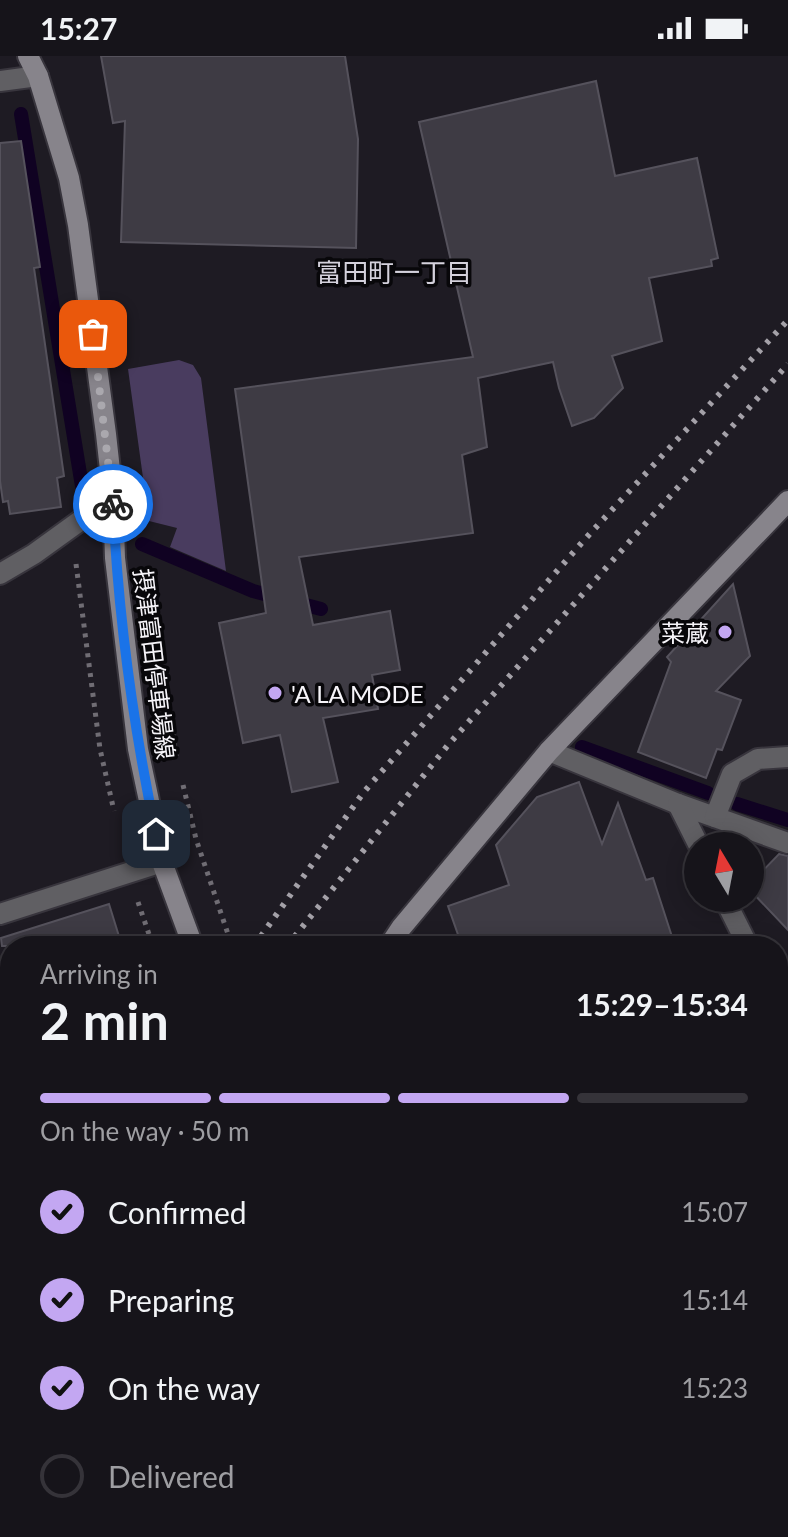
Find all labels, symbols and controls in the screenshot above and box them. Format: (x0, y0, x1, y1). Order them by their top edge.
text: 15:27 (40, 10, 117, 46)
district label: 富田町一丁目 (316, 256, 472, 288)
pin (59, 300, 127, 368)
icon: bag (71, 312, 115, 356)
courier (73, 464, 153, 544)
icon: bike (91, 482, 135, 526)
street label: 摂津富田停車場線 (129, 567, 181, 761)
place label: 菜蔵 (661, 618, 709, 647)
marker: 菜蔵 (716, 623, 734, 641)
place label: 'A LA MODE (291, 679, 424, 708)
marker: 'A LA MODE (266, 684, 284, 702)
pin (122, 800, 190, 868)
icon: home (134, 812, 178, 856)
north arrow (684, 832, 764, 912)
map controls (684, 832, 764, 912)
text: Arriving in (40, 958, 158, 990)
text: 15:29–15:34 (576, 986, 748, 1022)
text: 2 min (40, 989, 169, 1051)
text: On the way · 50 m (40, 1115, 249, 1147)
icon: check (40, 1190, 84, 1234)
text: Confirmed (108, 1194, 247, 1230)
text: 15:07 (681, 1196, 748, 1228)
icon: check (40, 1278, 84, 1322)
text: Preparing (108, 1282, 234, 1318)
text: 15:14 (681, 1284, 748, 1316)
icon: check (40, 1366, 84, 1410)
text: On the way (108, 1370, 260, 1406)
text: 15:23 (681, 1372, 748, 1404)
text: Delivered (108, 1458, 235, 1494)

